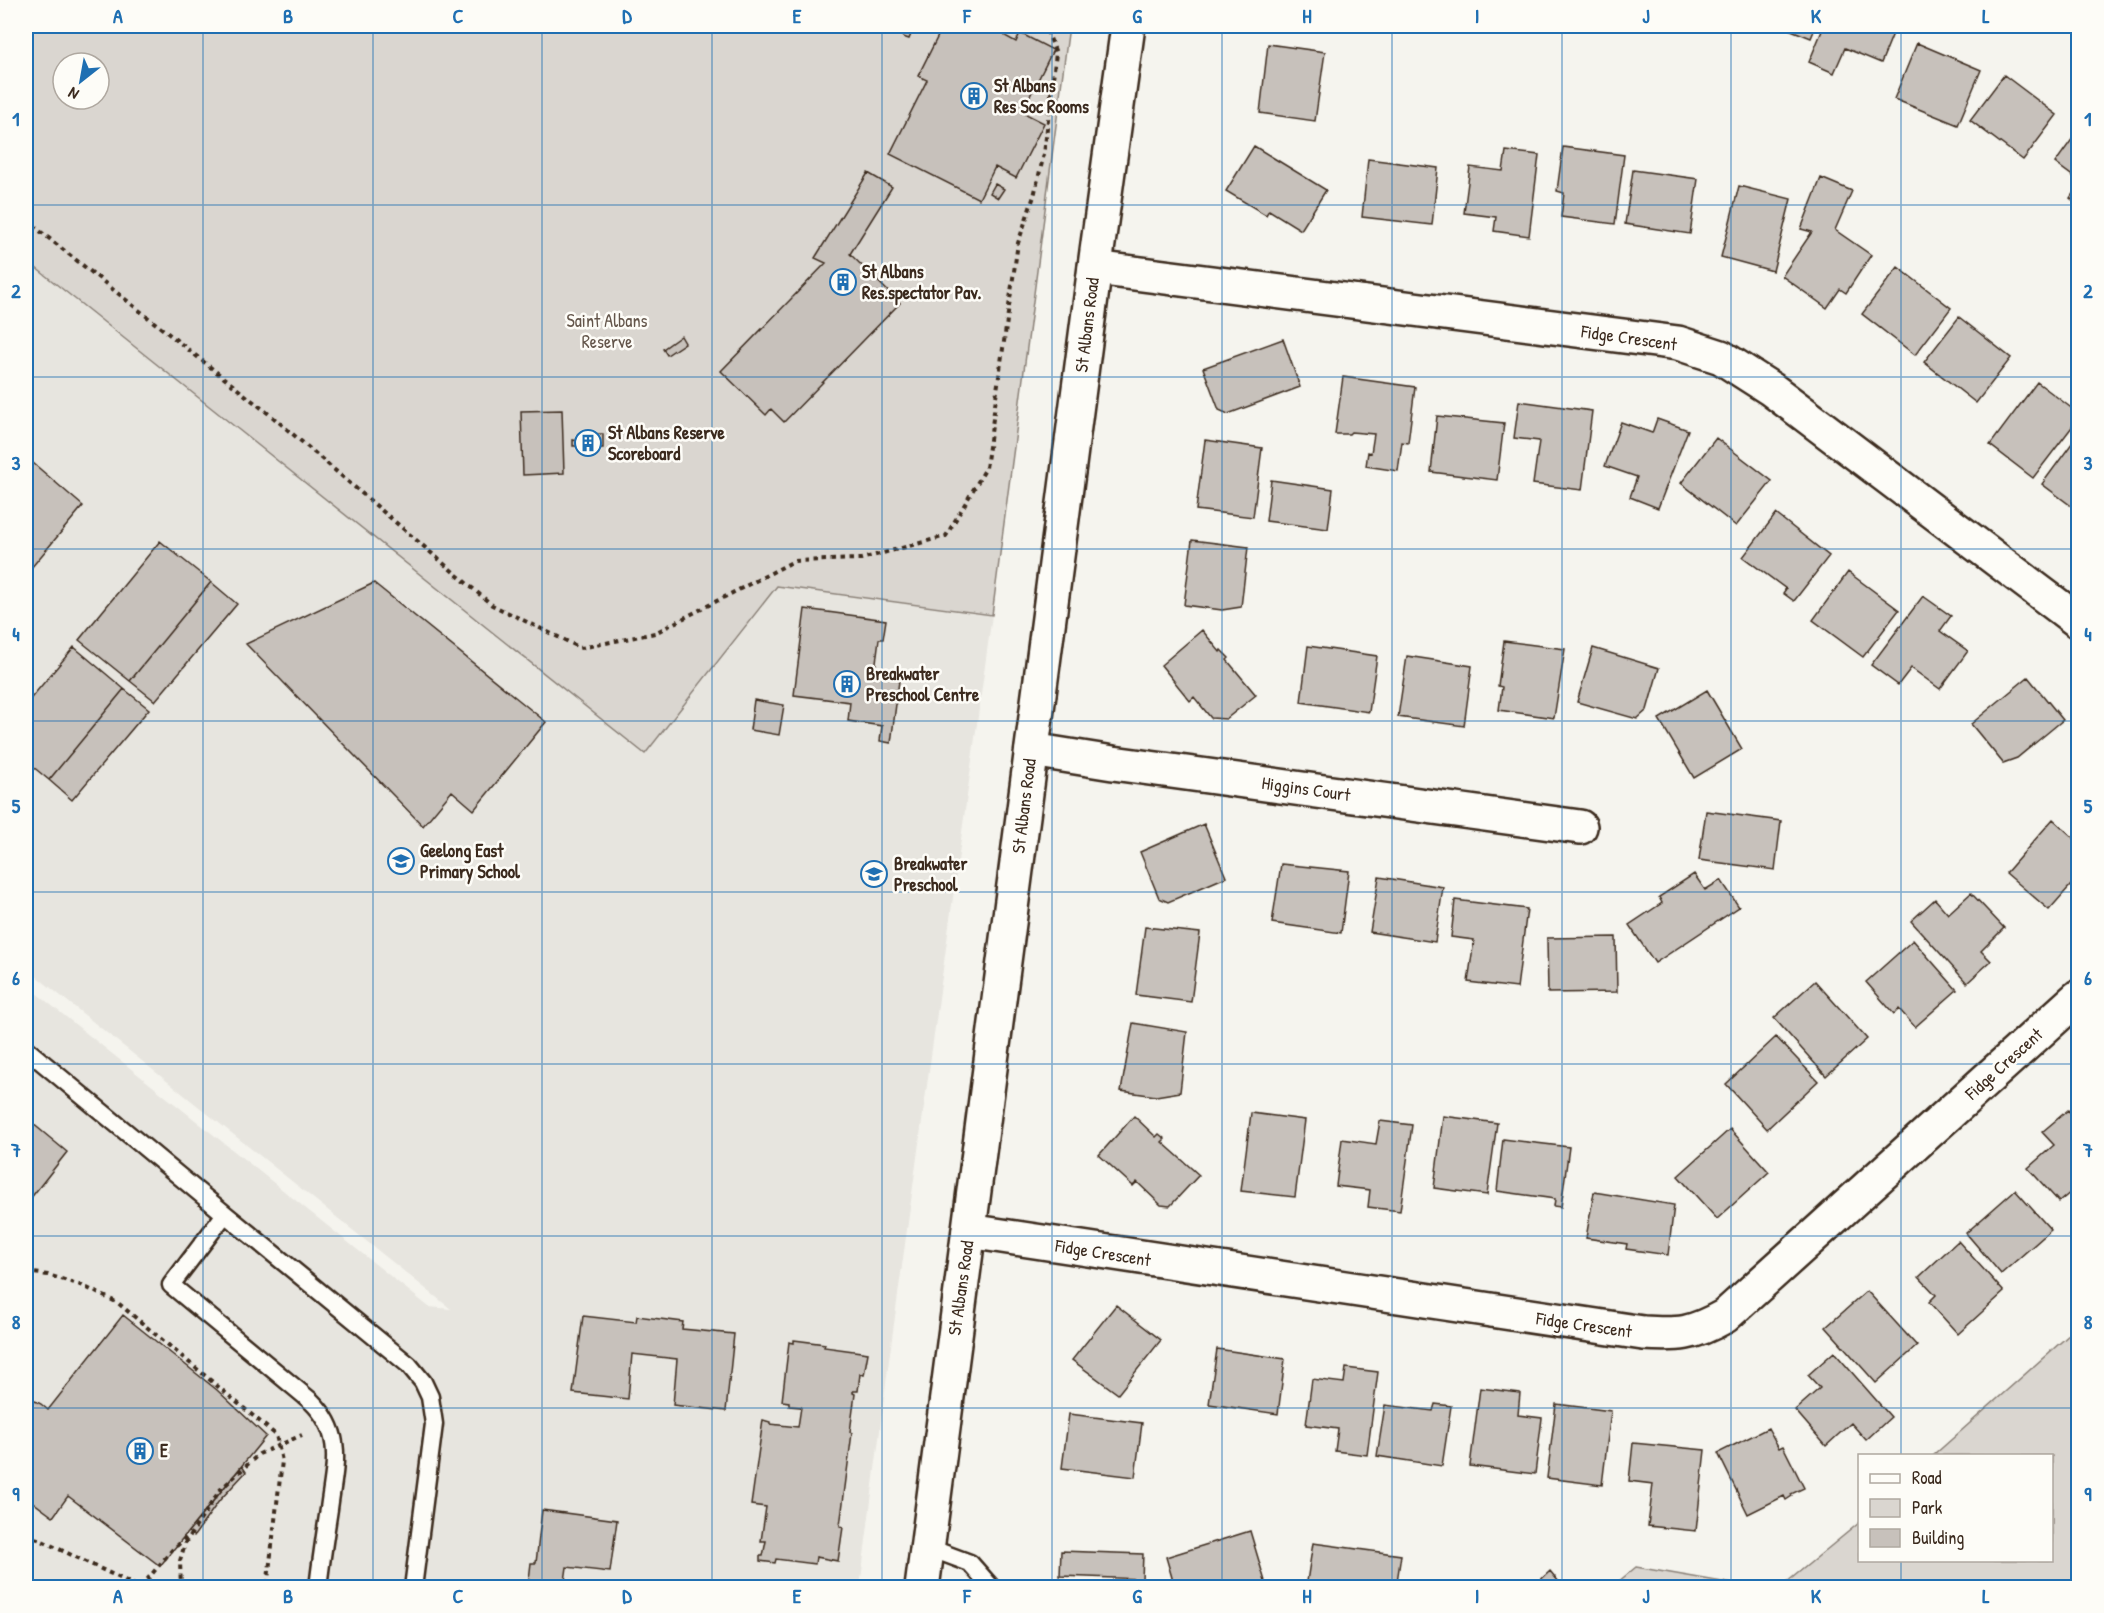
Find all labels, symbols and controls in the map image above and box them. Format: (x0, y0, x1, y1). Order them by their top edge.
text: A (113, 2, 123, 29)
text: B (283, 2, 293, 29)
text: C (453, 2, 464, 29)
text: D (622, 2, 632, 29)
text: E (793, 2, 802, 29)
text: F (962, 2, 972, 29)
text: G (1132, 2, 1142, 29)
text: H (1302, 2, 1312, 29)
text: I (1475, 2, 1479, 29)
text: J (1642, 2, 1650, 29)
text: K (1811, 2, 1822, 29)
text: L (1982, 2, 1990, 29)
north arrow (51, 51, 111, 111)
place label: St Albans Res Soc Rooms (994, 73, 1089, 119)
building icon: St Albans Res Soc Rooms (959, 81, 989, 111)
text: N (64, 82, 83, 105)
text: 1 (12, 105, 20, 132)
text: 1 (2084, 105, 2092, 132)
place label: St Albans Res.spectator Pav. (862, 259, 982, 306)
building icon: St Albans Res.spectator Pav. (828, 267, 858, 297)
street label: St Albans Road (1068, 276, 1105, 374)
text: 2 (11, 277, 21, 304)
text: 2 (2083, 277, 2093, 304)
park label: Saint Albans Reserve (567, 308, 648, 354)
street label: Fidge Crescent (1579, 318, 1679, 357)
place label: St Albans Reserve Scoreboard (608, 420, 725, 466)
building icon: St Albans Reserve Scoreboard (573, 428, 603, 458)
text: 3 (12, 449, 21, 476)
text: 3 (2084, 449, 2093, 476)
text: 4 (12, 620, 20, 647)
text: 4 (2084, 620, 2092, 647)
place label: Breakwater Preschool Centre (866, 661, 980, 707)
building icon: Breakwater Preschool Centre (832, 669, 862, 699)
street label: St Albans Road (1005, 757, 1042, 855)
street label: Higgins Court (1260, 770, 1353, 807)
text: 5 (12, 792, 21, 819)
text: 5 (2084, 792, 2093, 819)
place label: Geelong East Primary School (420, 838, 521, 885)
school or university icon: Geelong East Primary School (386, 846, 416, 876)
place label: Breakwater Preschool (894, 851, 967, 897)
school or university icon: Breakwater Preschool (859, 859, 889, 889)
text: 6 (12, 964, 20, 991)
text: 6 (2084, 964, 2092, 991)
street label: Fidge Crescent (1959, 1022, 2048, 1106)
text: 7 (10, 1136, 21, 1163)
text: 7 (2082, 1136, 2093, 1163)
street label: Fidge Crescent (1052, 1232, 1153, 1273)
street label: St Albans Road (941, 1239, 980, 1337)
street label: Fidge Crescent (1534, 1305, 1634, 1344)
text: 8 (12, 1308, 21, 1335)
text: 8 (2084, 1308, 2093, 1335)
building icon: E (125, 1436, 155, 1466)
place label: E (160, 1438, 169, 1463)
legend (1858, 1454, 2053, 1562)
text: Road (1912, 1465, 1942, 1490)
text: 9 (12, 1480, 20, 1507)
text: 9 (2084, 1480, 2092, 1507)
text: Park (1912, 1495, 1943, 1520)
text: Building (1912, 1525, 1964, 1550)
text: A (113, 1582, 123, 1609)
text: B (283, 1582, 293, 1609)
text: C (453, 1582, 464, 1609)
text: D (622, 1582, 632, 1609)
text: E (793, 1582, 802, 1609)
text: F (962, 1582, 972, 1609)
text: G (1132, 1582, 1142, 1609)
text: H (1302, 1582, 1312, 1609)
text: I (1475, 1582, 1479, 1609)
text: J (1642, 1582, 1650, 1609)
text: K (1811, 1582, 1822, 1609)
text: L (1982, 1582, 1990, 1609)

